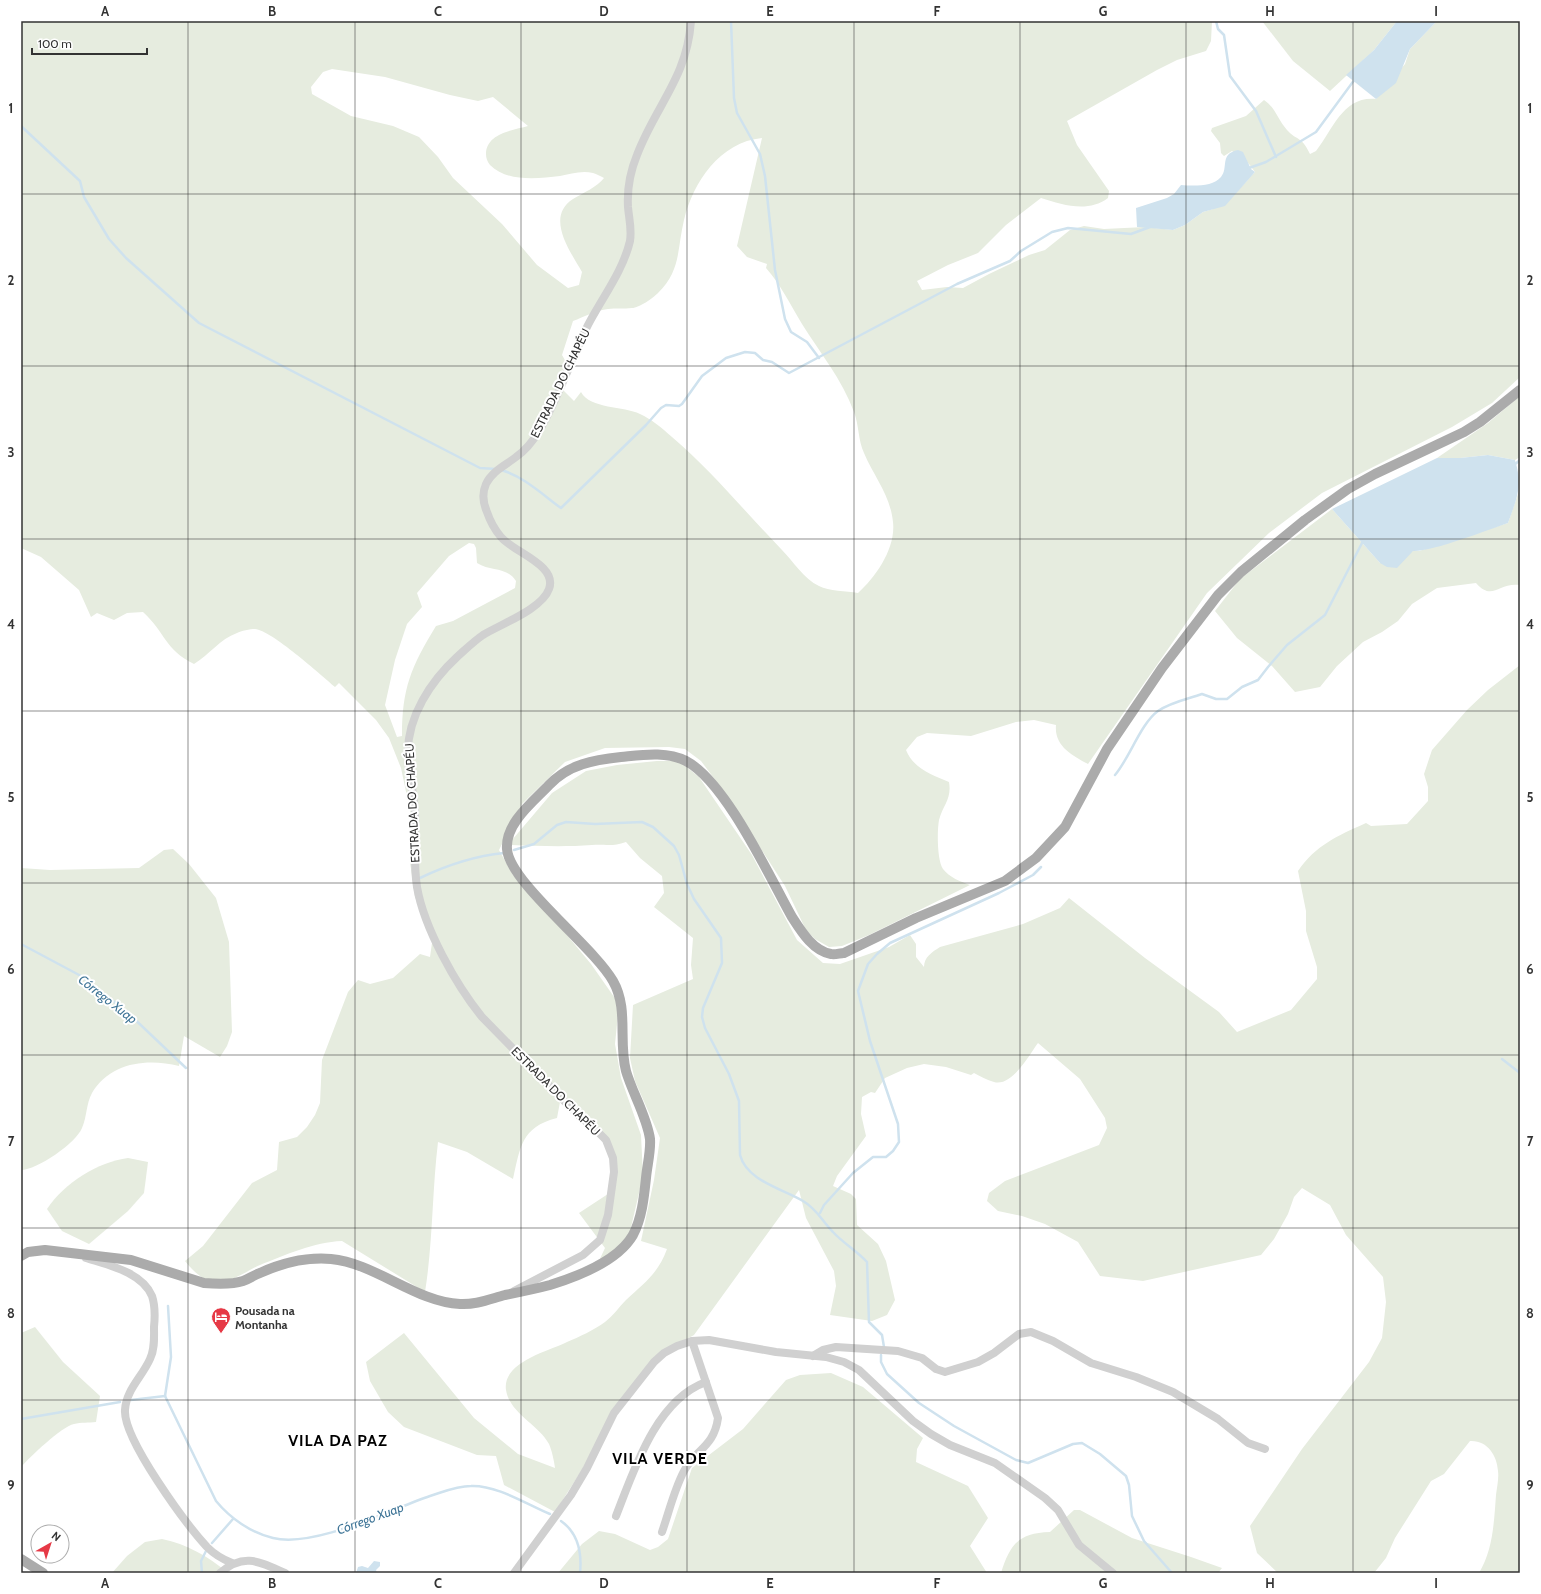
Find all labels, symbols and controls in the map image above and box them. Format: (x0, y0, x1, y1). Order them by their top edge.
text: A (101, 3, 110, 19)
text: B (268, 3, 276, 19)
text: C (434, 3, 442, 19)
text: D (599, 3, 609, 19)
text: E (766, 3, 774, 19)
text: F (934, 3, 941, 19)
text: G (1099, 3, 1108, 19)
text: H (1265, 3, 1275, 19)
text: I (1434, 3, 1438, 19)
scale bar (32, 30, 147, 56)
text: 100 m (38, 36, 72, 51)
text: 1 (9, 100, 13, 116)
text: 1 (1528, 100, 1532, 116)
text: 2 (8, 272, 15, 288)
text: 2 (1527, 272, 1534, 288)
street label: ESTRADA DO CHAPÉU (527, 326, 593, 440)
text: 3 (7, 444, 15, 460)
text: 3 (1526, 444, 1534, 460)
text: 4 (7, 616, 15, 632)
text: 4 (1526, 616, 1534, 632)
street label: ESTRADA DO CHAPÉU (401, 743, 423, 863)
text: 5 (8, 789, 15, 805)
text: 5 (1527, 789, 1534, 805)
text: 6 (7, 961, 15, 977)
text: 6 (1526, 961, 1534, 977)
water label: Córrego Xuap (75, 971, 141, 1027)
street label: ESTRADA DO CHAPÉU (508, 1043, 604, 1139)
text: 7 (8, 1133, 15, 1149)
text: 7 (1527, 1133, 1534, 1149)
place label: Pousada na Montanha (235, 1303, 295, 1332)
text: 8 (7, 1305, 15, 1321)
text: 8 (1526, 1305, 1534, 1321)
hotel icon: Pousada na Montanha (210, 1306, 232, 1334)
district label: VILA DA PAZ (288, 1431, 388, 1450)
district label: VILA VERDE (612, 1449, 708, 1468)
text: 9 (7, 1477, 15, 1493)
text: 9 (1526, 1477, 1534, 1493)
water label: Córrego Xuap (334, 1498, 406, 1538)
north arrow (30, 1524, 70, 1564)
text: N (49, 1528, 64, 1544)
text: A (101, 1575, 110, 1591)
text: B (268, 1575, 276, 1591)
text: C (434, 1575, 442, 1591)
text: D (599, 1575, 609, 1591)
text: E (766, 1575, 774, 1591)
text: F (934, 1575, 941, 1591)
text: G (1099, 1575, 1108, 1591)
text: H (1265, 1575, 1275, 1591)
text: I (1434, 1575, 1438, 1591)

